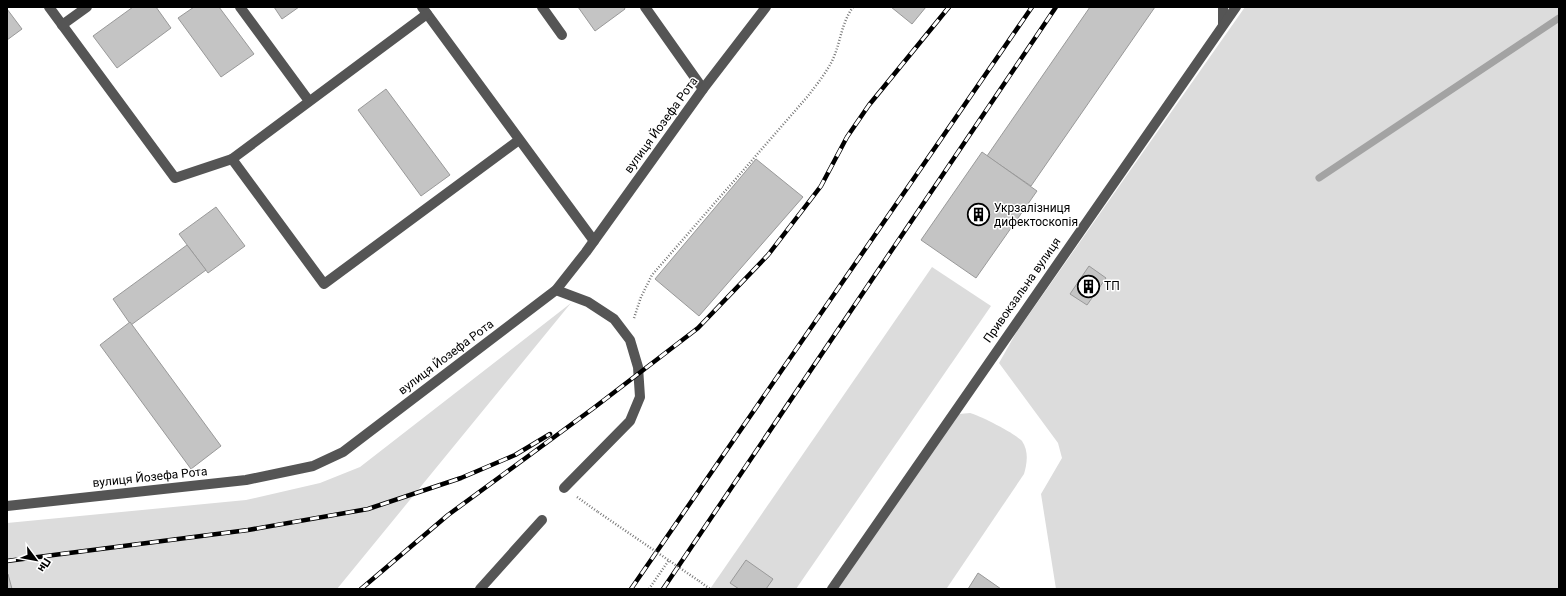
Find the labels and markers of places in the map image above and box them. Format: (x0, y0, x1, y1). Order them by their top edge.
place label: Укрзалізниця дифектоскопія (994, 201, 1078, 229)
building icon: Укрзалізниця дифектоскопія (966, 202, 992, 228)
building icon: ТП (1075, 273, 1101, 299)
place label: ТП (1104, 279, 1120, 293)

